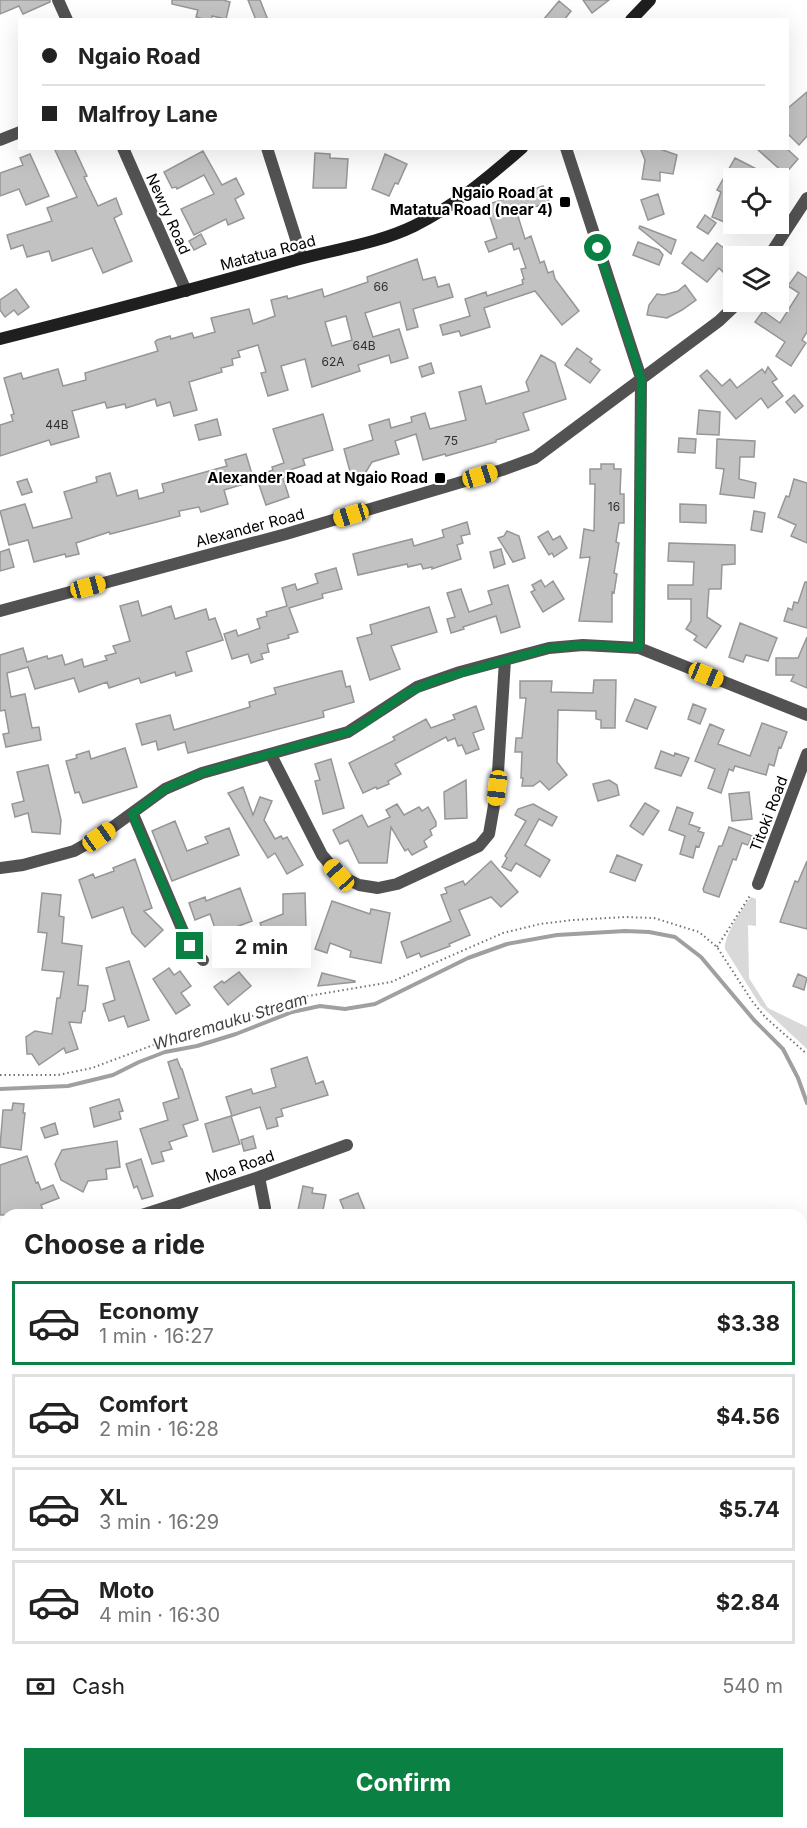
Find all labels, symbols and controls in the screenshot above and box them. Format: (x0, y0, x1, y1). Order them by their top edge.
text: Ngaio Road (78, 43, 201, 69)
text: Malfroy Lane (78, 101, 218, 127)
map controls (723, 168, 789, 312)
button: locate (723, 168, 789, 234)
street label: Newry Road (142, 170, 195, 257)
place label: Ngaio Road at Matatua Road (near 4) (390, 183, 553, 219)
marker: Ngaio Road at Matatua Road (near 4) (558, 195, 572, 209)
street label: Matatua Road (218, 231, 318, 274)
route start (584, 234, 611, 261)
button: layers (723, 246, 789, 312)
house number: 66 (374, 279, 388, 294)
house number: 64B (352, 338, 376, 353)
house number: 62A (321, 354, 345, 369)
house number: 44B (45, 417, 69, 432)
house number: 75 (444, 433, 458, 448)
car (460, 462, 500, 490)
place label: Alexander Road at Ngaio Road (207, 468, 428, 487)
marker: Alexander Road at Ngaio Road (433, 471, 447, 485)
house number: 16 (608, 499, 620, 514)
car (331, 501, 371, 529)
street label: Alexander Road (193, 504, 306, 551)
car (68, 574, 108, 600)
car (686, 660, 726, 690)
car (486, 769, 508, 807)
street label: Titoki Road (745, 773, 792, 854)
car (79, 819, 119, 855)
car (320, 856, 358, 894)
callout: 2 min (211, 925, 310, 967)
route end (176, 932, 203, 959)
text: 2 min (235, 935, 288, 959)
water label: Wharemauku Stream (150, 988, 310, 1054)
street label: Moa Road (203, 1146, 277, 1187)
text: Choose a ride (24, 1228, 205, 1261)
icon: car (27, 1296, 81, 1350)
text: Economy (99, 1298, 199, 1324)
text: $3.38 (716, 1310, 780, 1336)
text: 1 min · 16:27 (99, 1324, 214, 1348)
icon: car (27, 1389, 81, 1443)
text: Comfort (99, 1391, 188, 1417)
text: $4.56 (716, 1403, 780, 1429)
text: 2 min · 16:28 (99, 1417, 219, 1441)
icon: car (27, 1482, 81, 1536)
text: XL (99, 1484, 128, 1510)
text: $5.74 (719, 1496, 780, 1522)
text: 3 min · 16:29 (99, 1510, 219, 1534)
icon: car (27, 1575, 81, 1629)
text: Moto (99, 1577, 154, 1603)
text: $2.84 (716, 1589, 780, 1615)
text: 4 min · 16:30 (99, 1603, 220, 1627)
icon: cash (24, 1670, 57, 1703)
text: Cash (72, 1673, 125, 1699)
text: 540 m (722, 1674, 783, 1698)
button: Confirm (24, 1748, 783, 1817)

